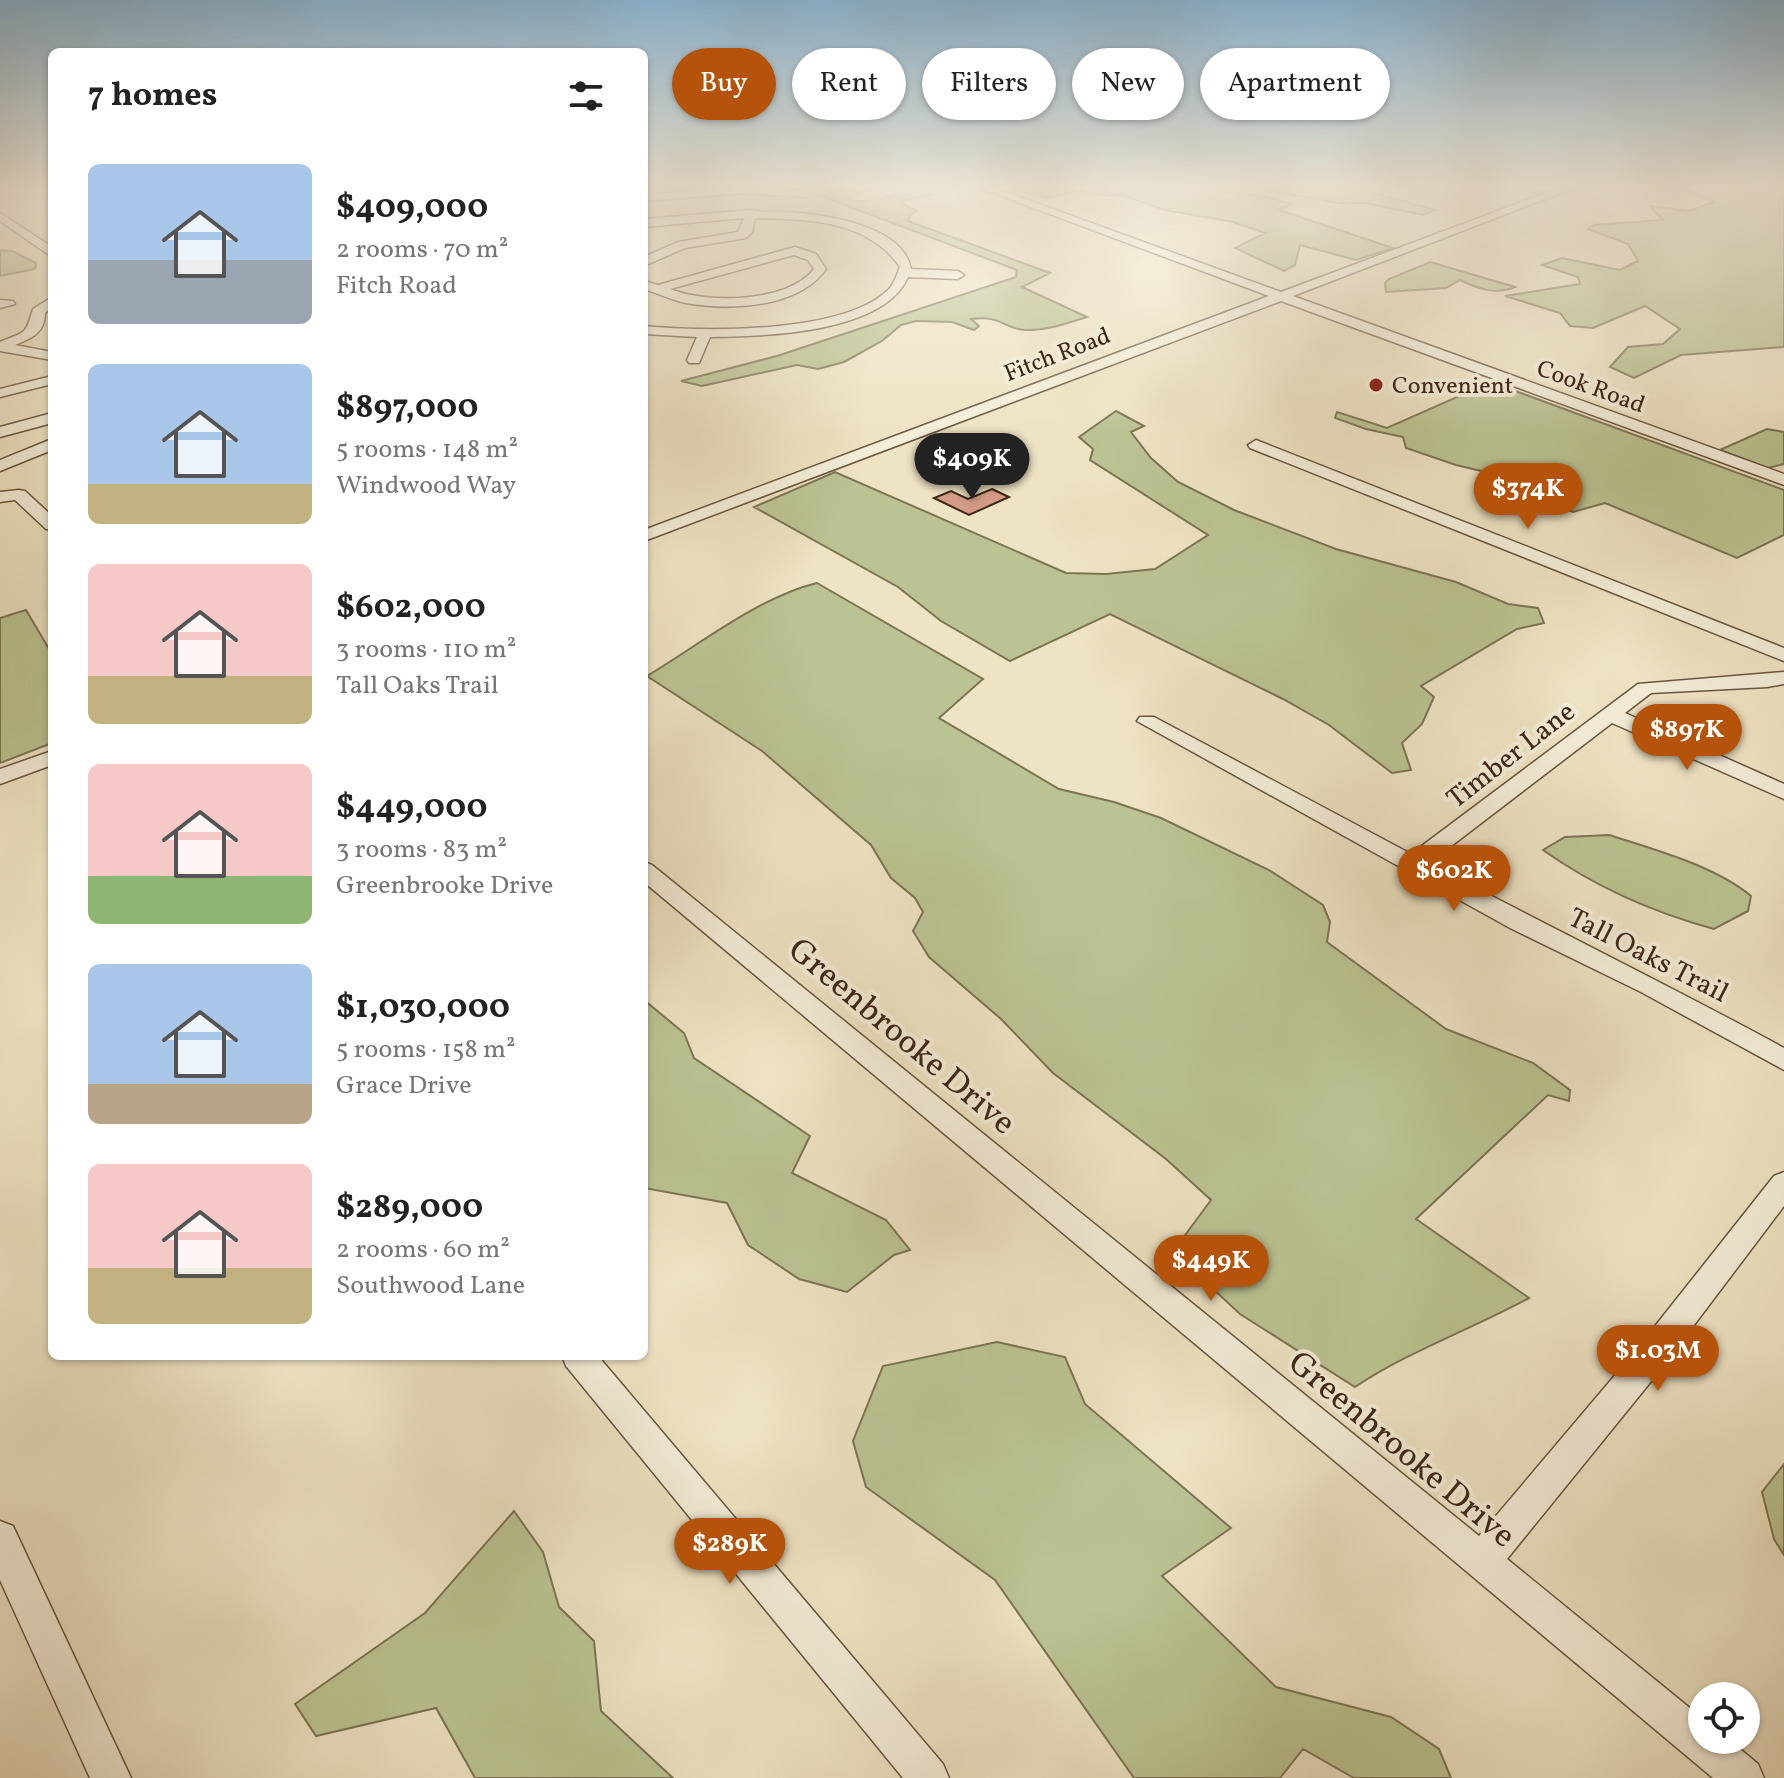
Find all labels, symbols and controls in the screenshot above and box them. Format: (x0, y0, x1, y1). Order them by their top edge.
chip: Buy (672, 48, 776, 120)
chip: Rent (792, 48, 906, 120)
chip: Filters (922, 48, 1056, 120)
chip: New (1072, 48, 1184, 120)
chip: Apartment (1200, 48, 1390, 120)
text: 7 homes (88, 73, 217, 120)
icon: filters (564, 74, 608, 118)
text: $409,000 (336, 185, 488, 232)
icon: home (152, 196, 248, 292)
text: 2 rooms · 70 m² (336, 232, 508, 268)
text: Fitch Road (336, 268, 457, 304)
street label: Fitch Road (1000, 320, 1116, 392)
street label: Cook Road (1531, 353, 1649, 423)
place label: Convenient (1392, 370, 1513, 404)
marker: Convenient (1367, 376, 1385, 394)
text: $897,000 (336, 385, 478, 432)
icon: home (152, 396, 248, 492)
text: 5 rooms · 148 m² (336, 432, 518, 468)
pin: $409K (916, 433, 1028, 501)
text: $409K (932, 441, 1012, 477)
pin: $374K (1472, 463, 1584, 531)
text: Windwood Way (336, 468, 516, 504)
text: $374K (1492, 471, 1564, 507)
text: $602,000 (336, 585, 486, 632)
icon: home (152, 596, 248, 692)
text: 3 rooms · 110 m² (336, 632, 516, 668)
text: Tall Oaks Trail (336, 668, 499, 704)
street label: Timber Lane (1439, 693, 1584, 819)
pin: $897K (1631, 704, 1743, 772)
text: $897K (1650, 712, 1724, 748)
text: $449,000 (336, 785, 487, 832)
icon: home (152, 796, 248, 892)
text: 3 rooms · 83 m² (336, 832, 507, 868)
pin: $602K (1398, 845, 1510, 913)
text: $602K (1415, 853, 1493, 889)
text: Greenbrooke Drive (336, 868, 553, 904)
street label: Tall Oaks Trail (1561, 899, 1735, 1013)
street label: Greenbrooke Drive (777, 928, 1025, 1147)
text: $1,030,000 (336, 985, 510, 1032)
icon: home (152, 996, 248, 1092)
text: 5 rooms · 158 m² (336, 1032, 516, 1068)
text: Grace Drive (336, 1068, 472, 1104)
text: $289,000 (336, 1185, 483, 1232)
icon: home (152, 1196, 248, 1292)
text: 2 rooms · 60 m² (336, 1232, 510, 1268)
pin: $449K (1155, 1235, 1267, 1303)
text: $449K (1172, 1243, 1250, 1279)
text: Southwood Lane (336, 1268, 525, 1304)
pin: $1.03M (1593, 1325, 1723, 1393)
text: $1.03M (1615, 1333, 1701, 1369)
street label: Greenbrooke Drive (1277, 1341, 1525, 1560)
pin: $289K (674, 1518, 786, 1586)
text: $289K (692, 1526, 768, 1562)
map controls (1688, 1682, 1760, 1754)
button: locate (1688, 1682, 1760, 1754)

